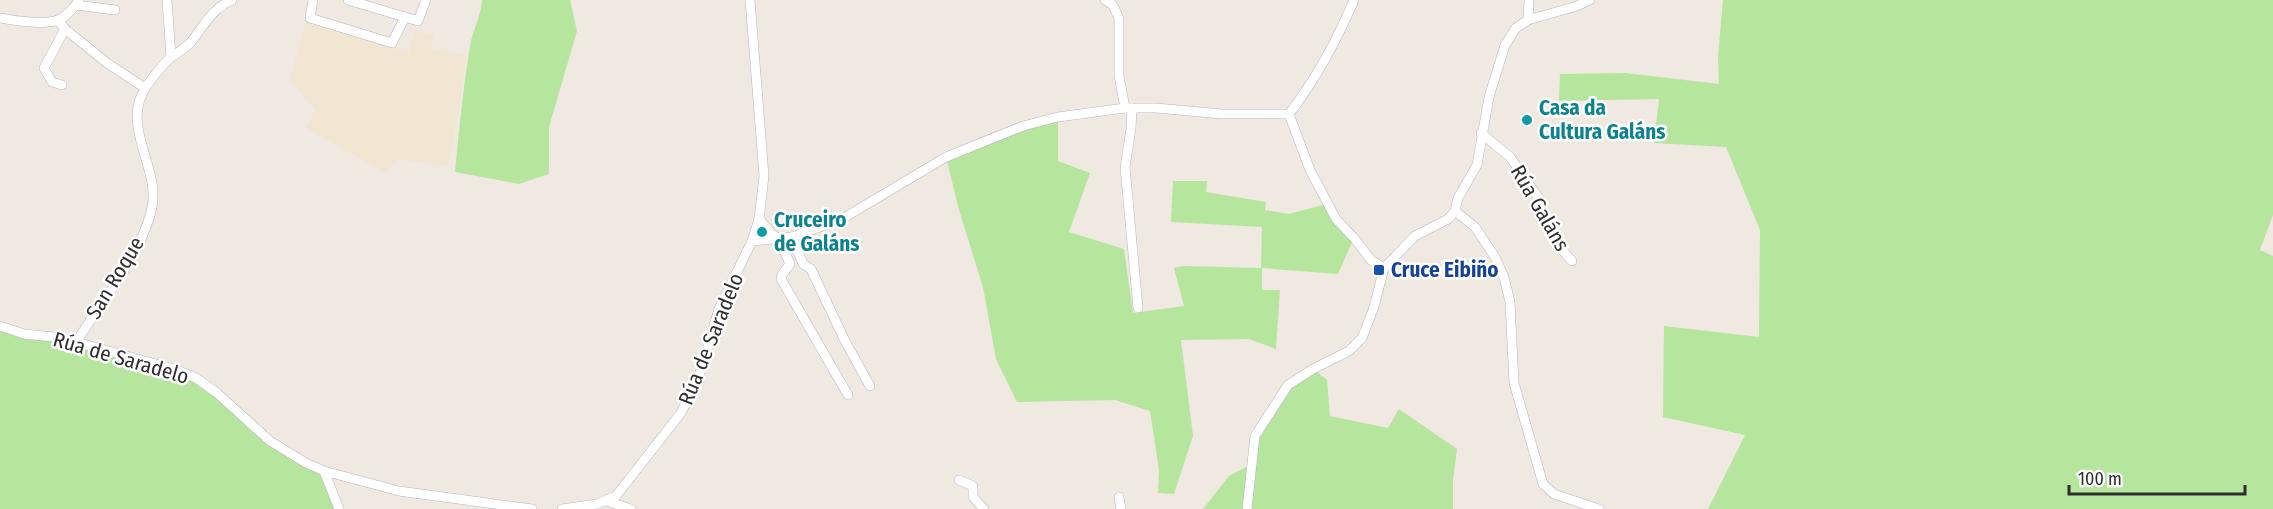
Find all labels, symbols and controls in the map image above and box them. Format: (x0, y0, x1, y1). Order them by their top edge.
place label: Casa da Cultura Galáns (1539, 95, 1665, 145)
marker: Casa da Cultura Galáns (1520, 113, 1534, 127)
street label: Rúa Galáns (1505, 160, 1575, 256)
place label: Cruceiro de Galáns (774, 207, 859, 257)
marker: Cruceiro de Galáns (755, 225, 769, 239)
street label: San Roque (80, 232, 150, 324)
place label: Cruce Eibiño (1391, 257, 1499, 283)
marker: Cruce Eibiño (1372, 263, 1386, 277)
street label: Rúa de Saradelo (673, 269, 749, 409)
street label: Rúa de Saradelo (50, 326, 192, 390)
scale bar (2069, 458, 2244, 496)
text: 100 m (2078, 468, 2122, 490)

